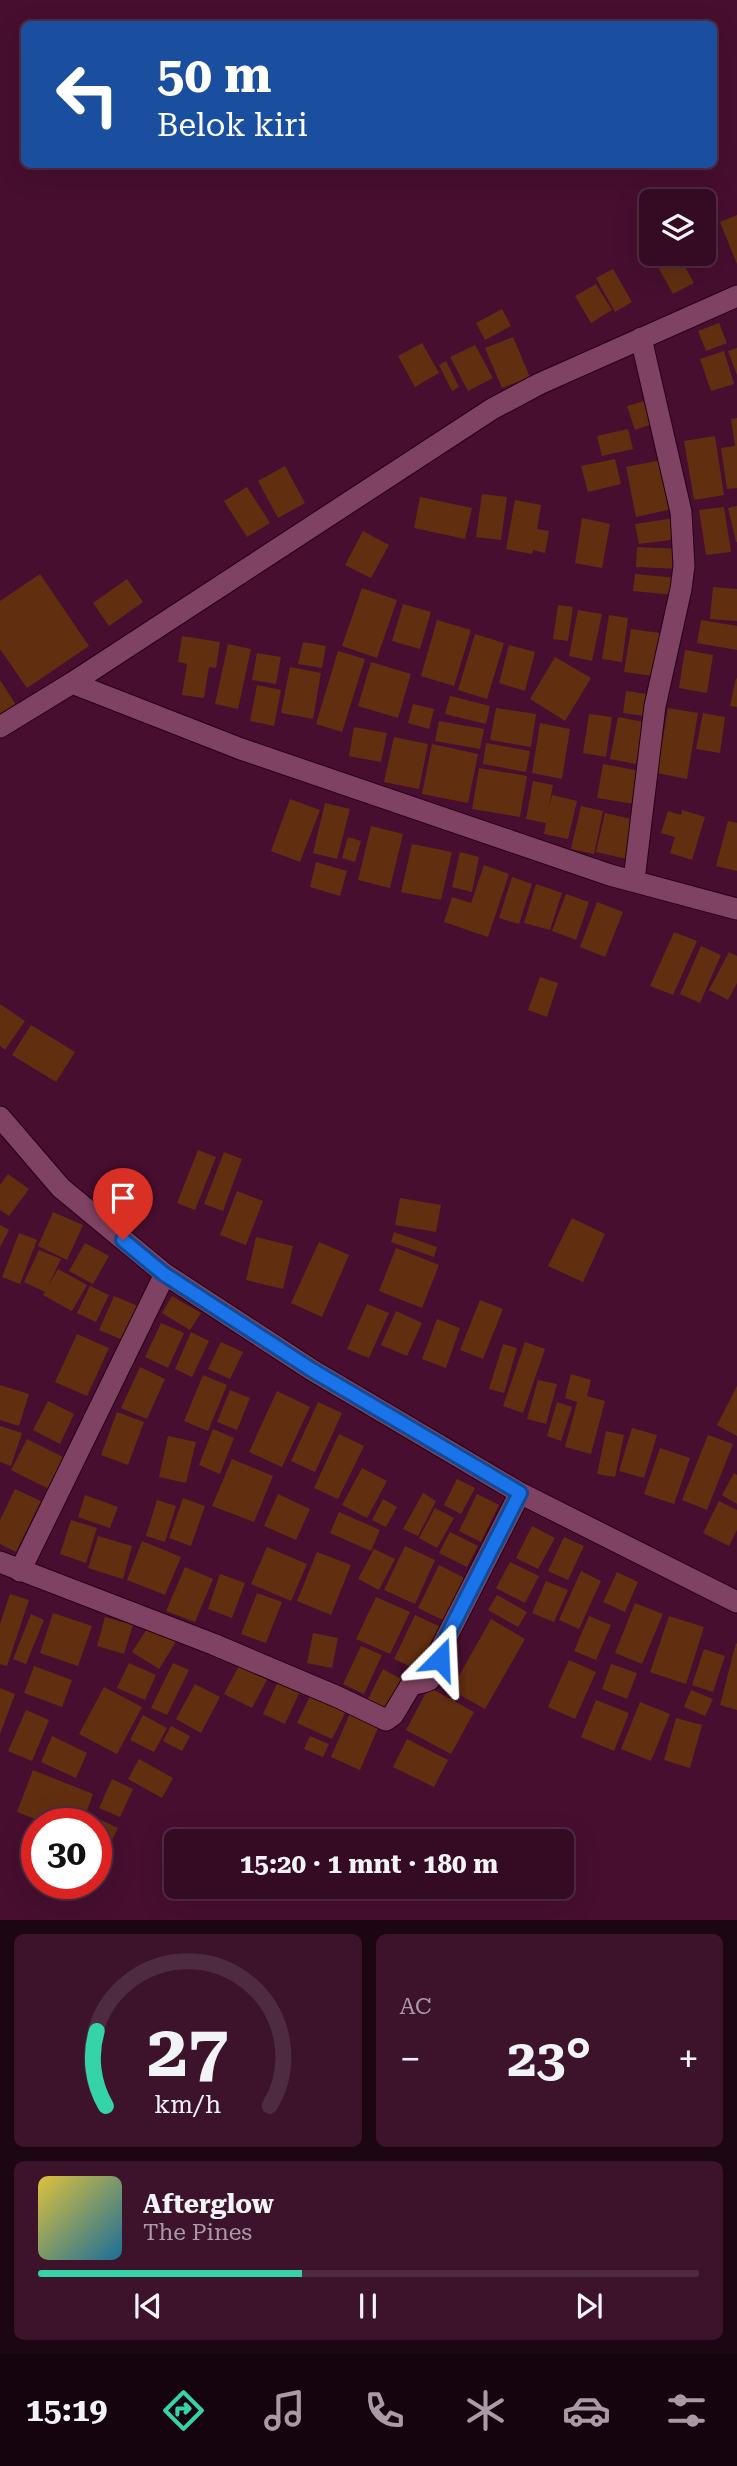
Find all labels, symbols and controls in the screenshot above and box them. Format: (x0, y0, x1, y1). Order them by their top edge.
text: 50 m (157, 47, 272, 104)
icon: left (42, 49, 133, 140)
text: Belok kiri (157, 106, 308, 144)
map controls (639, 189, 716, 266)
button: layers (639, 189, 716, 266)
pin (93, 1168, 153, 1240)
icon: arrive (104, 1179, 142, 1217)
position arrow (403, 1622, 477, 1696)
speed limit sign: 30 (21, 1808, 112, 1899)
text: 15:20 · 1 mnt · 180 m (240, 1849, 498, 1879)
text: AC (400, 1993, 432, 2020)
text: 27 (147, 2010, 229, 2095)
text: 23° (507, 2028, 591, 2089)
text: − (400, 2037, 421, 2081)
text: + (678, 2037, 699, 2081)
text: km/h (154, 2090, 221, 2119)
text: Afterglow (143, 2189, 274, 2219)
text: The Pines (143, 2219, 252, 2246)
icon: previous (129, 2287, 167, 2325)
icon: pause (349, 2287, 387, 2325)
icon: next (570, 2287, 608, 2325)
icon: directions (159, 2386, 208, 2435)
icon: music (260, 2386, 309, 2435)
icon: phone (360, 2386, 409, 2435)
icon: climate (461, 2386, 510, 2435)
icon: car (562, 2386, 611, 2435)
icon: filters (662, 2386, 711, 2435)
text: 15:19 (26, 2391, 108, 2429)

